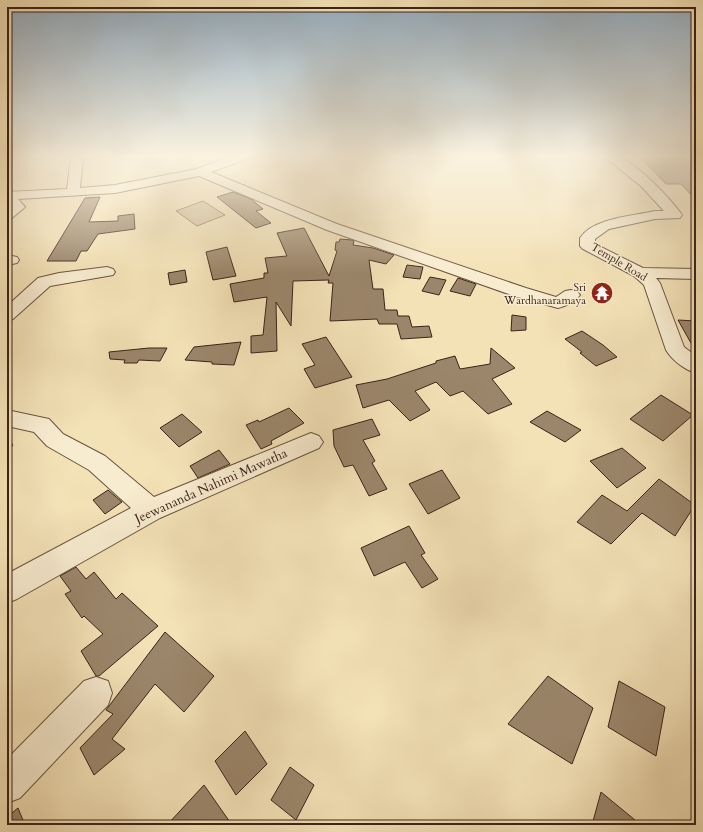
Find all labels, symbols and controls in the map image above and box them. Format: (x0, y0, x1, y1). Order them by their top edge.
street label: Temple Road (588, 239, 650, 285)
place label: Sri Wardhanaramaya (503, 280, 586, 308)
temple icon: Sri Wardhanaramaya (589, 280, 615, 306)
street label: Jeewananda Nahimi Mawatha (130, 444, 290, 529)

